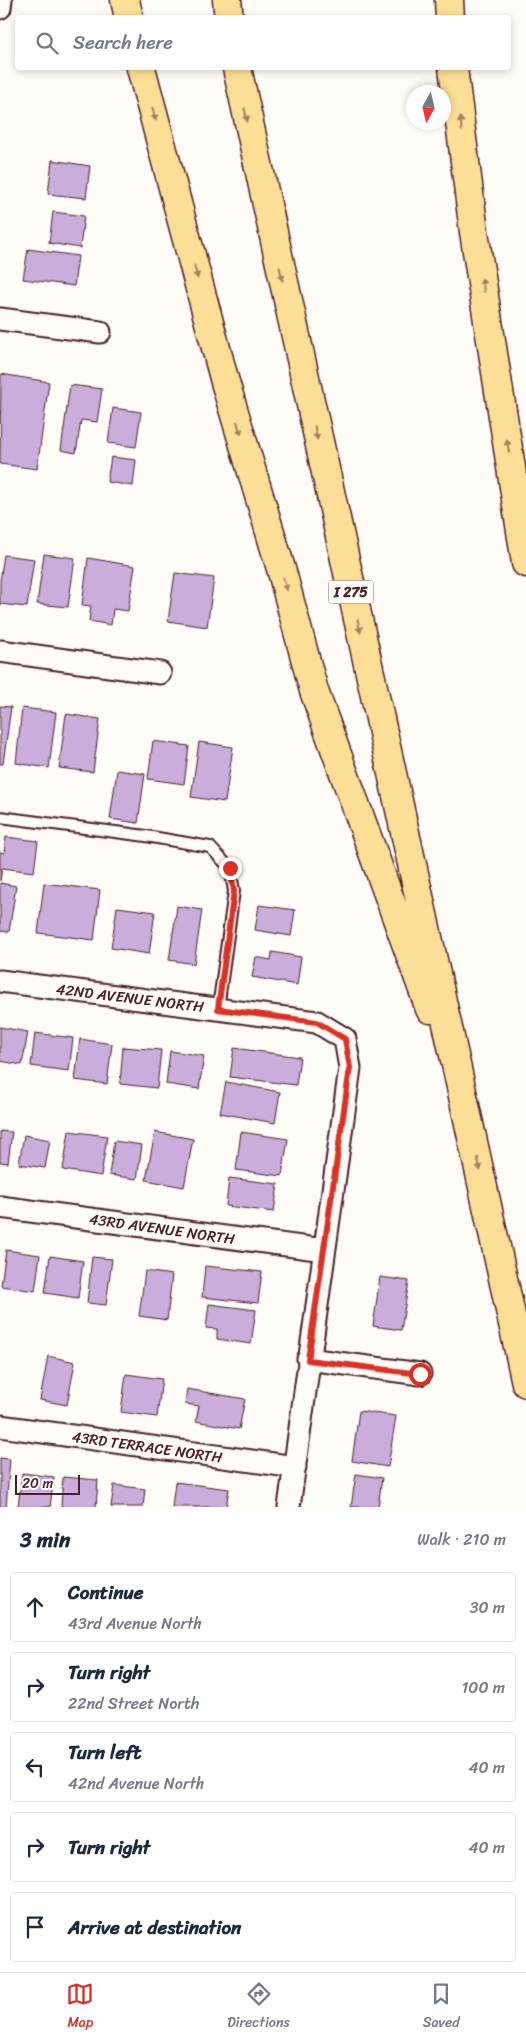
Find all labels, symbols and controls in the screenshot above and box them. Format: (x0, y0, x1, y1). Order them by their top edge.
search box (15, 15, 511, 70)
text: Search here (73, 26, 173, 59)
icon: search (33, 29, 61, 57)
north arrow (406, 85, 451, 130)
one-way arrow (150, 107, 158, 122)
one-way arrow (242, 108, 250, 123)
one-way arrow (456, 116, 464, 132)
one-way arrow (192, 264, 200, 279)
one-way arrow (277, 267, 285, 282)
one-way arrow (478, 277, 486, 293)
one-way arrow (235, 421, 243, 436)
one-way arrow (312, 425, 320, 441)
one-way arrow (503, 437, 511, 453)
one-way arrow (281, 576, 289, 592)
road number: I 275 (328, 580, 374, 604)
one-way arrow (355, 618, 363, 634)
route end (219, 857, 242, 880)
street label: 42ND AVENUE NORTH (55, 976, 206, 1020)
one-way arrow (475, 1156, 483, 1171)
street label: 43RD AVENUE NORTH (87, 1206, 237, 1252)
route start (409, 1363, 432, 1386)
street label: 43RD TERRACE NORTH (70, 1424, 224, 1470)
text: 20 m (22, 1471, 53, 1496)
scale bar (15, 1472, 80, 1495)
text: 3 min (20, 1521, 70, 1559)
text: Walk · 210 m (417, 1525, 506, 1554)
text: Continue (68, 1576, 144, 1609)
icon: ahead (21, 1593, 49, 1621)
text: 30 m (470, 1593, 505, 1622)
text: 43rd Avenue North (68, 1609, 202, 1638)
text: Turn right (68, 1656, 150, 1689)
icon: right (21, 1673, 49, 1701)
text: 100 m (461, 1673, 505, 1702)
text: 22nd Street North (68, 1689, 199, 1718)
text: Turn left (68, 1736, 141, 1769)
icon: left (21, 1753, 49, 1781)
text: 40 m (468, 1753, 505, 1782)
text: 42nd Avenue North (68, 1769, 204, 1798)
text: Turn right (68, 1831, 150, 1864)
icon: right (21, 1833, 49, 1861)
text: 40 m (468, 1833, 505, 1862)
text: Arrive at destination (68, 1911, 241, 1944)
icon: arrive (21, 1913, 49, 1941)
tab: Map (66, 1980, 94, 2035)
tab: Directions (227, 1980, 290, 2035)
tab: Saved (423, 1980, 460, 2035)

